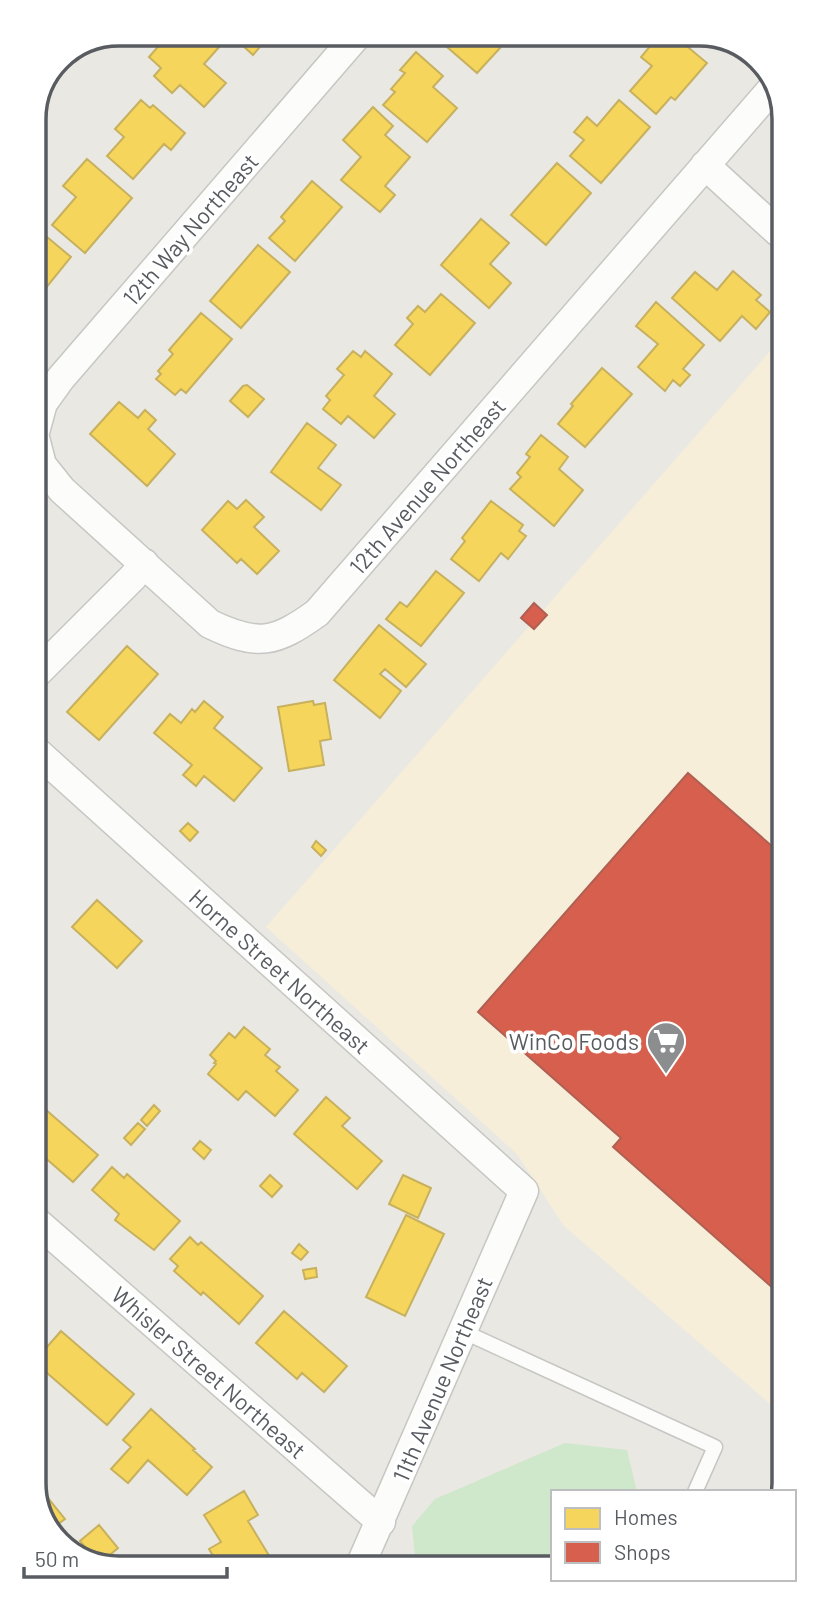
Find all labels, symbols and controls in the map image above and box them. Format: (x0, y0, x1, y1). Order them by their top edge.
street label: 12th Way Northeast (116, 147, 264, 311)
street label: 12th Avenue Northeast (343, 392, 511, 580)
street label: Horne Street Northeast (184, 883, 376, 1059)
supermarket icon: WinCo Foods (645, 1020, 687, 1075)
place label: WinCo Foods (509, 1027, 639, 1055)
street label: 11th Avenue Northeast (386, 1272, 498, 1486)
street label: Whisler Street Northeast (106, 1280, 312, 1464)
legend (551, 1490, 796, 1581)
text: Homes (614, 1504, 678, 1529)
scale bar (24, 1536, 228, 1580)
text: Shops (614, 1539, 671, 1564)
text: 50 m (35, 1546, 79, 1571)

